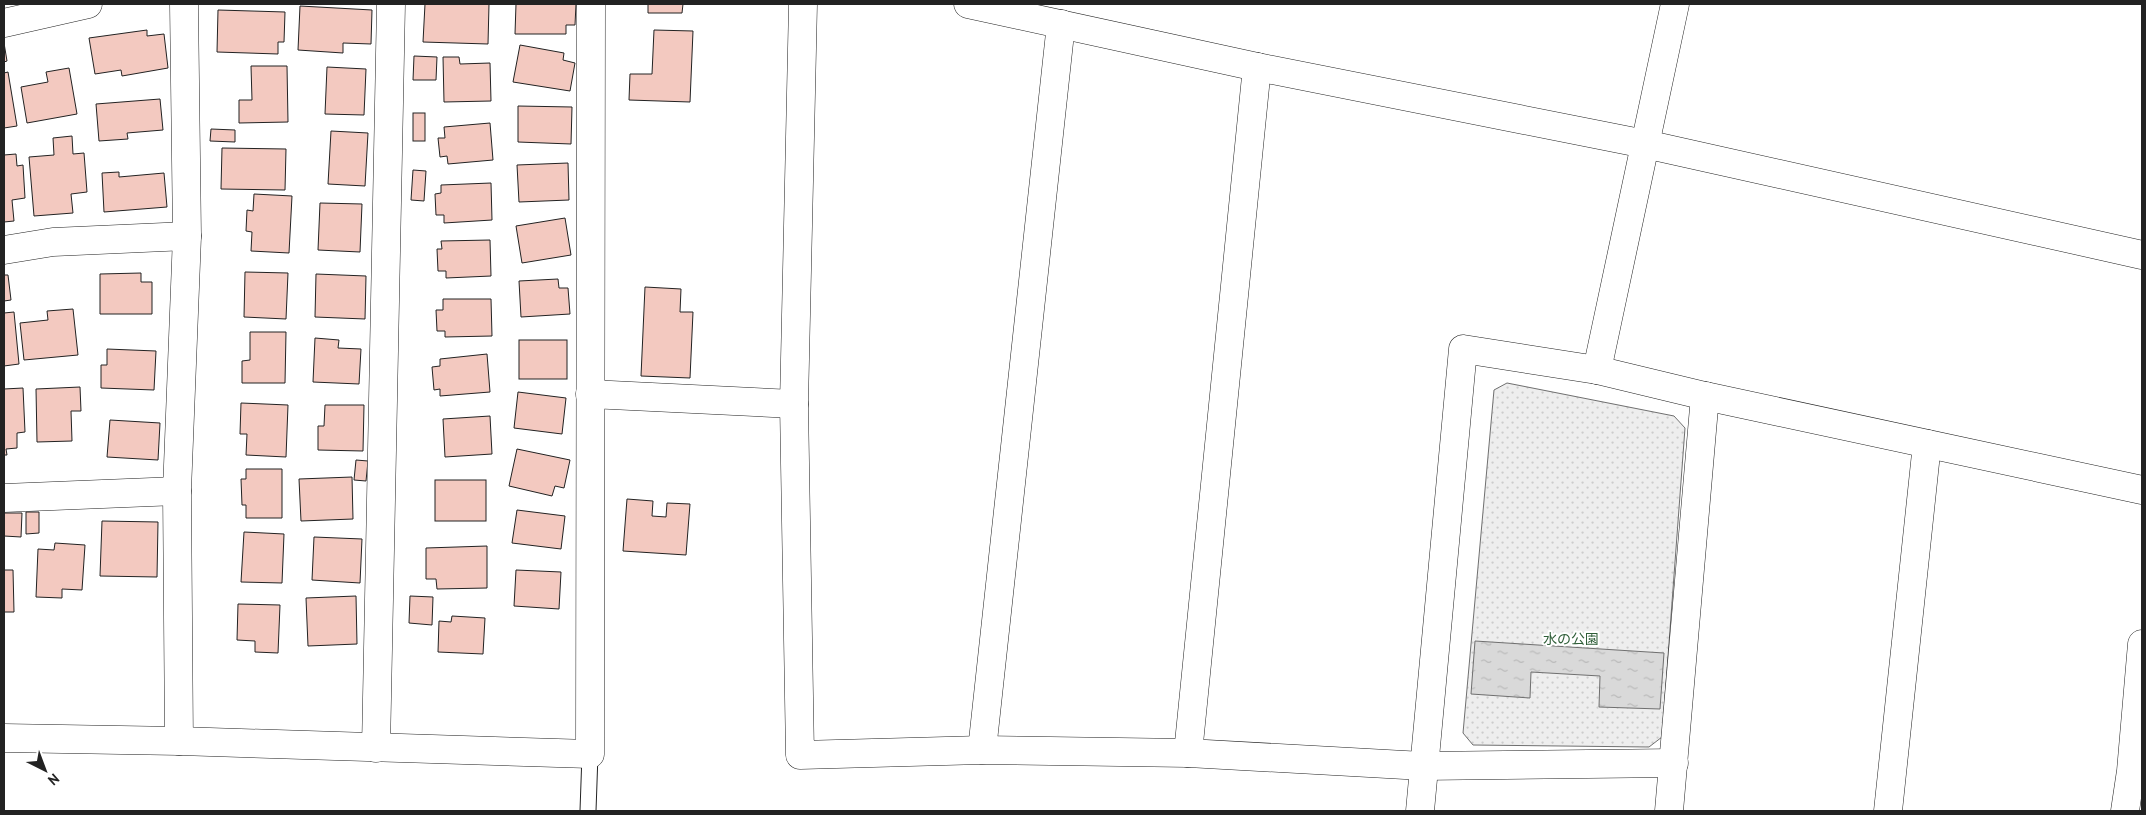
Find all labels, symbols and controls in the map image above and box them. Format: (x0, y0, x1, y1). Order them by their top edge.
park label: 水の公園 (1543, 630, 1599, 648)
north arrow (20, 745, 70, 795)
text: N (44, 770, 63, 789)

